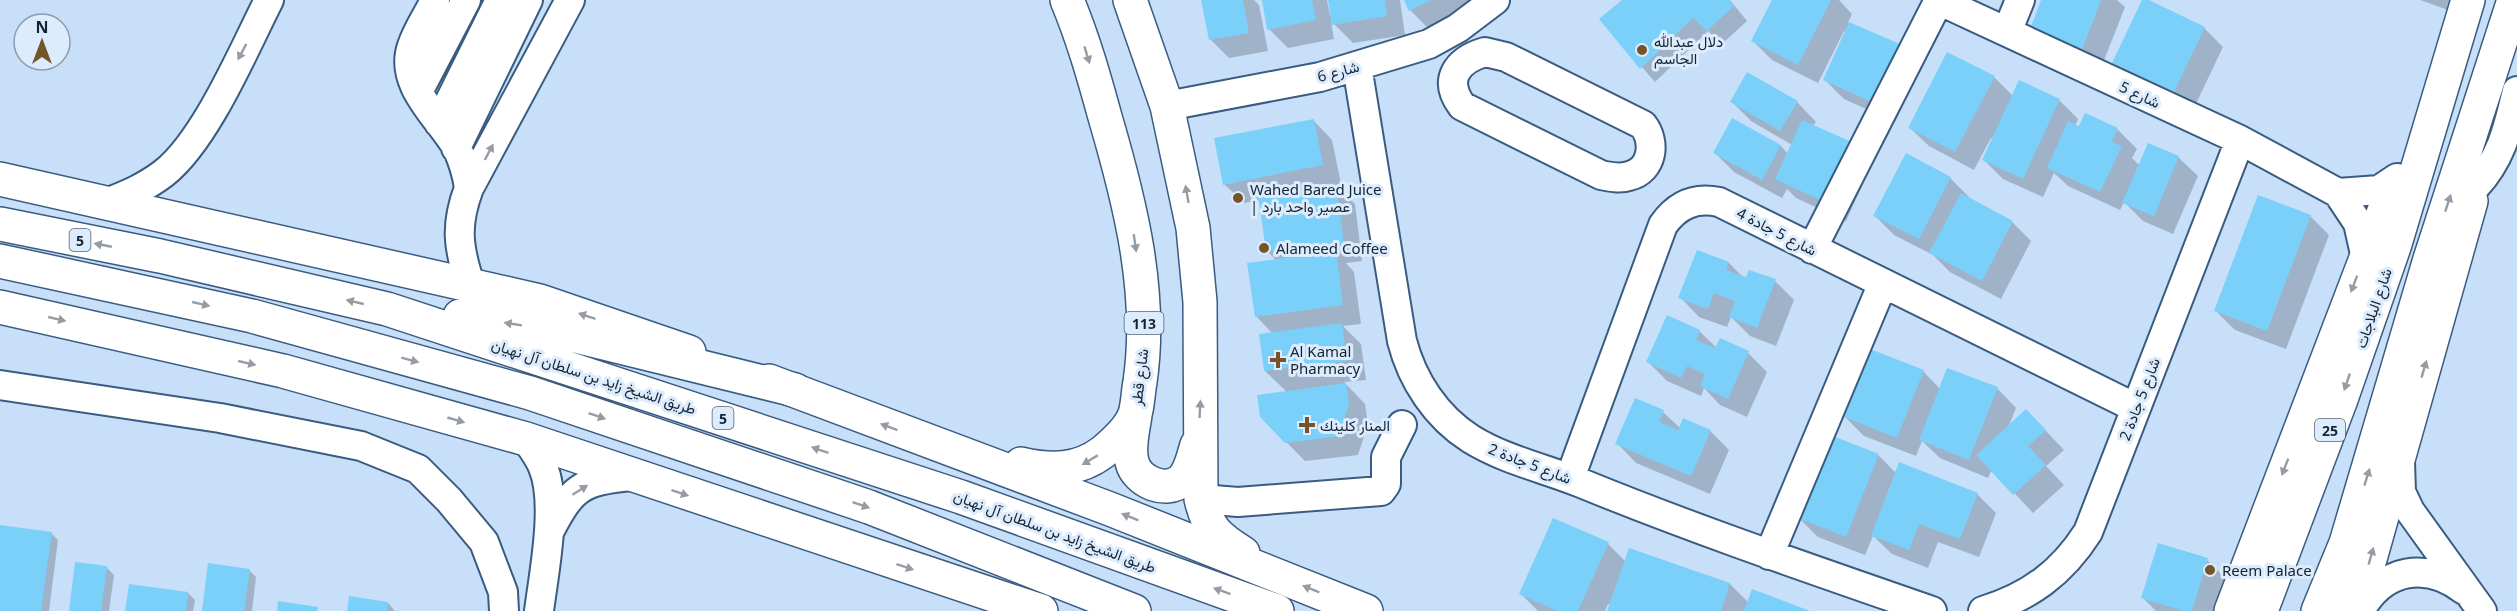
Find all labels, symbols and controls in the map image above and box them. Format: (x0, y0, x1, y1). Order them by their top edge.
north arrow (12, 12, 72, 72)
text: N (35, 16, 49, 38)
place label: دلال عبدالله الجاسم (1654, 31, 1723, 69)
marker: دلال عبدالله الجاسم (1635, 43, 1649, 57)
one-way arrow (237, 44, 247, 61)
one-way arrow (1083, 46, 1092, 64)
street label: شارع 6 (1315, 56, 1362, 88)
street label: شارع 5 (2116, 76, 2164, 114)
one-way arrow (484, 143, 494, 160)
place label: Wahed Bared Juice | عصير واحد بارد (1250, 179, 1381, 216)
one-way arrow (1182, 185, 1191, 204)
marker: Wahed Bared Juice | عصير واحد بارد (1231, 191, 1245, 205)
one-way arrow (2444, 194, 2453, 212)
street label: شارع 5 جادة 4 (1733, 202, 1821, 262)
road number: 5 (70, 229, 90, 251)
one-way arrow (1131, 234, 1140, 253)
place label: Alameed Coffee (1276, 238, 1388, 258)
one-way arrow (93, 240, 112, 249)
marker: Alameed Coffee (1257, 241, 1271, 255)
street label: شارع البلاجات (2350, 265, 2398, 351)
one-way arrow (2349, 275, 2358, 293)
one-way arrow (345, 296, 364, 306)
one-way arrow (192, 300, 211, 309)
one-way arrow (578, 311, 596, 321)
road number: 113 (1124, 312, 1164, 334)
one-way arrow (48, 315, 66, 325)
one-way arrow (503, 319, 522, 328)
street label: طريق الشيخ زايد بن سلطان آل نهيان (489, 333, 699, 421)
place label: Al Kamal Pharmacy (1290, 341, 1361, 378)
street label: شارع قطر (1125, 347, 1154, 408)
marker: Al Kamal Pharmacy (1271, 353, 1285, 367)
street label: شارع 5 جادة 2 (2114, 355, 2166, 444)
one-way arrow (401, 356, 419, 365)
one-way arrow (238, 358, 257, 368)
one-way arrow (2420, 360, 2429, 378)
one-way arrow (2342, 373, 2352, 391)
one-way arrow (1196, 400, 1205, 419)
road number: 5 (712, 407, 734, 429)
one-way arrow (588, 411, 606, 421)
one-way arrow (447, 415, 465, 425)
place label: المنار كلينك (1320, 415, 1390, 435)
marker: المنار كلينك (1298, 416, 1316, 434)
road number: 25 (2315, 419, 2345, 441)
one-way arrow (880, 421, 898, 431)
street label: شارع 5 جادة 2 (1485, 438, 1574, 490)
one-way arrow (811, 445, 829, 455)
one-way arrow (1082, 454, 1098, 465)
one-way arrow (2280, 458, 2290, 476)
one-way arrow (2362, 468, 2372, 486)
one-way arrow (571, 484, 588, 495)
street label: طريق الشيخ زايد بن سلطان آل نهيان (950, 485, 1159, 579)
one-way arrow (671, 488, 689, 498)
one-way arrow (852, 500, 870, 510)
one-way arrow (1121, 512, 1139, 522)
one-way arrow (2367, 547, 2376, 565)
place label: Reem Palace (2222, 560, 2312, 580)
one-way arrow (896, 562, 914, 572)
marker: Reem Palace (2203, 563, 2217, 577)
one-way arrow (1302, 584, 1320, 594)
one-way arrow (1213, 586, 1231, 596)

